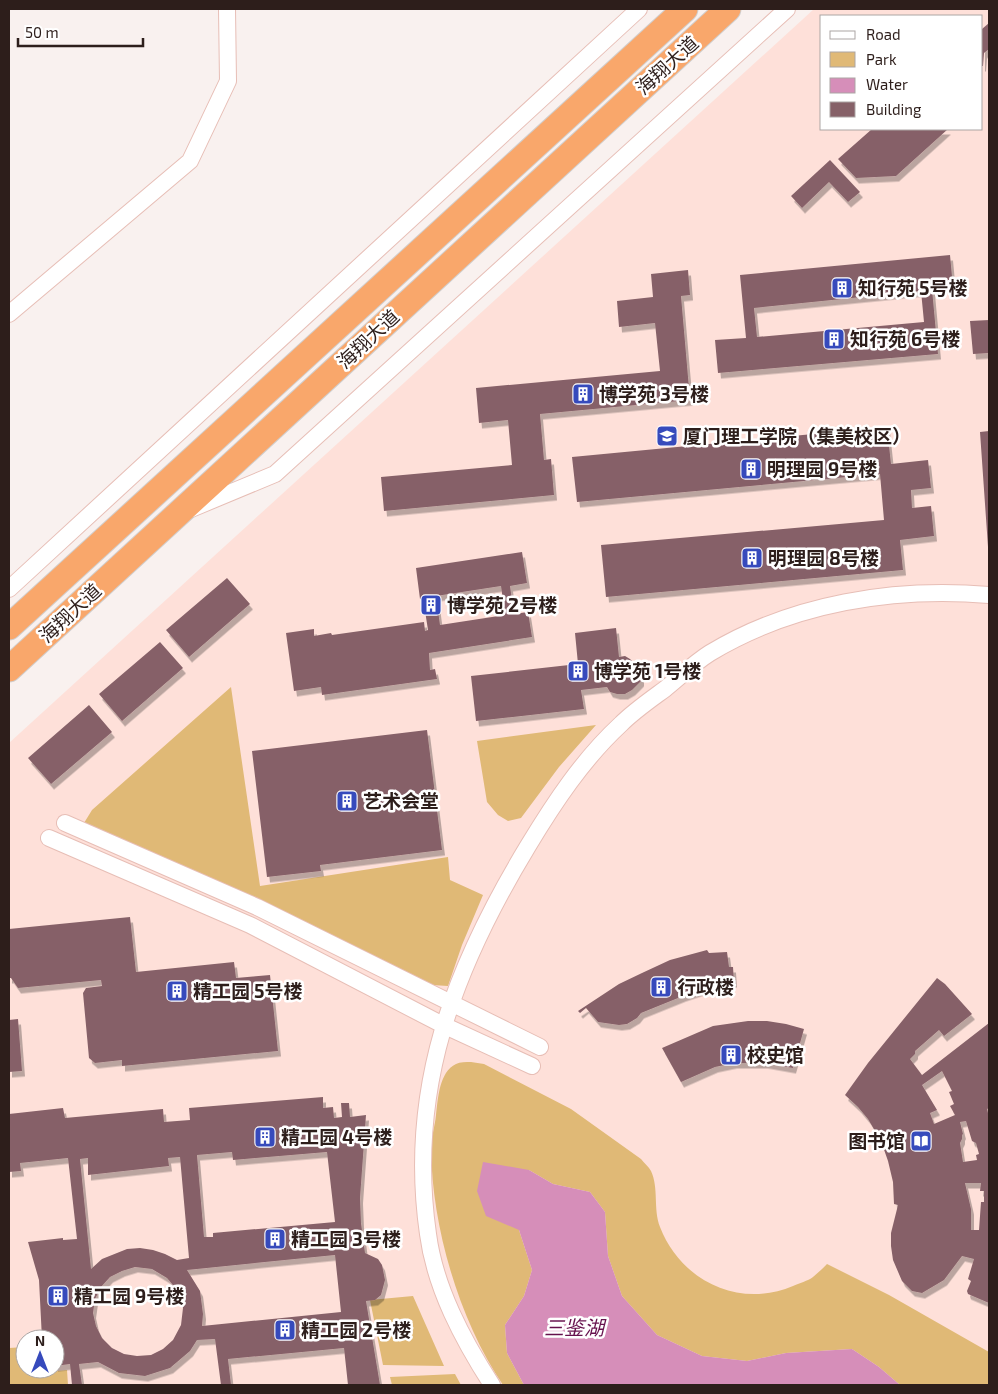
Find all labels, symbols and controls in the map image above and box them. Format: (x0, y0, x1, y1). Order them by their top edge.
scale bar (18, 15, 142, 47)
legend (820, 15, 983, 130)
text: 50 m (25, 23, 59, 41)
text: Road (866, 25, 901, 43)
street label: 海翔大道 (631, 31, 703, 99)
text: Park (866, 50, 897, 68)
text: Water (866, 75, 908, 93)
text: Building (866, 100, 922, 118)
building icon: 知行苑 5号楼 (830, 276, 854, 300)
place label: 知行苑 5号楼 (858, 276, 968, 299)
street label: 海翔大道 (332, 304, 403, 373)
building icon: 知行苑 6号楼 (822, 327, 846, 351)
place label: 知行苑 6号楼 (850, 327, 960, 350)
building icon: 博学苑 3号楼 (571, 382, 595, 406)
place label: 博学苑 3号楼 (599, 382, 709, 405)
school or university icon: 厦门理工学院（集美校区） (655, 424, 679, 448)
place label: 厦门理工学院（集美校区） (683, 424, 911, 447)
building icon: 明理园 9号楼 (739, 457, 763, 481)
place label: 明理园 9号楼 (767, 457, 877, 480)
building icon: 明理园 8号楼 (740, 546, 764, 570)
place label: 明理园 8号楼 (768, 546, 879, 569)
street label: 海翔大道 (34, 578, 105, 647)
building icon: 博学苑 2号楼 (419, 593, 443, 617)
place label: 博学苑 2号楼 (447, 593, 557, 616)
building icon: 博学苑 1号楼 (566, 659, 590, 683)
place label: 博学苑 1号楼 (594, 659, 701, 682)
building icon: 艺术会堂 (335, 789, 359, 813)
place label: 艺术会堂 (363, 789, 439, 812)
building icon: 行政楼 (649, 975, 673, 999)
place label: 行政楼 (677, 975, 734, 998)
building icon: 精工园 5号楼 (165, 979, 189, 1003)
place label: 精工园 5号楼 (193, 979, 303, 1002)
building icon: 校史馆 (719, 1043, 743, 1067)
place label: 校史馆 (747, 1043, 804, 1066)
building icon: 精工园 4号楼 (253, 1125, 277, 1149)
place label: 精工园 4号楼 (281, 1125, 392, 1148)
place label: 图书馆 (848, 1129, 905, 1152)
library icon: 图书馆 (909, 1129, 933, 1153)
building icon: 精工园 3号楼 (263, 1227, 287, 1251)
place label: 精工园 3号楼 (291, 1227, 401, 1250)
building icon: 精工园 9号楼 (46, 1284, 70, 1308)
place label: 精工园 9号楼 (74, 1284, 184, 1307)
water label: 三鉴湖 (544, 1315, 607, 1339)
building icon: 精工园 2号楼 (273, 1318, 297, 1342)
place label: 精工园 2号楼 (301, 1318, 411, 1341)
north arrow (15, 1329, 65, 1379)
text: N (35, 1332, 45, 1349)

